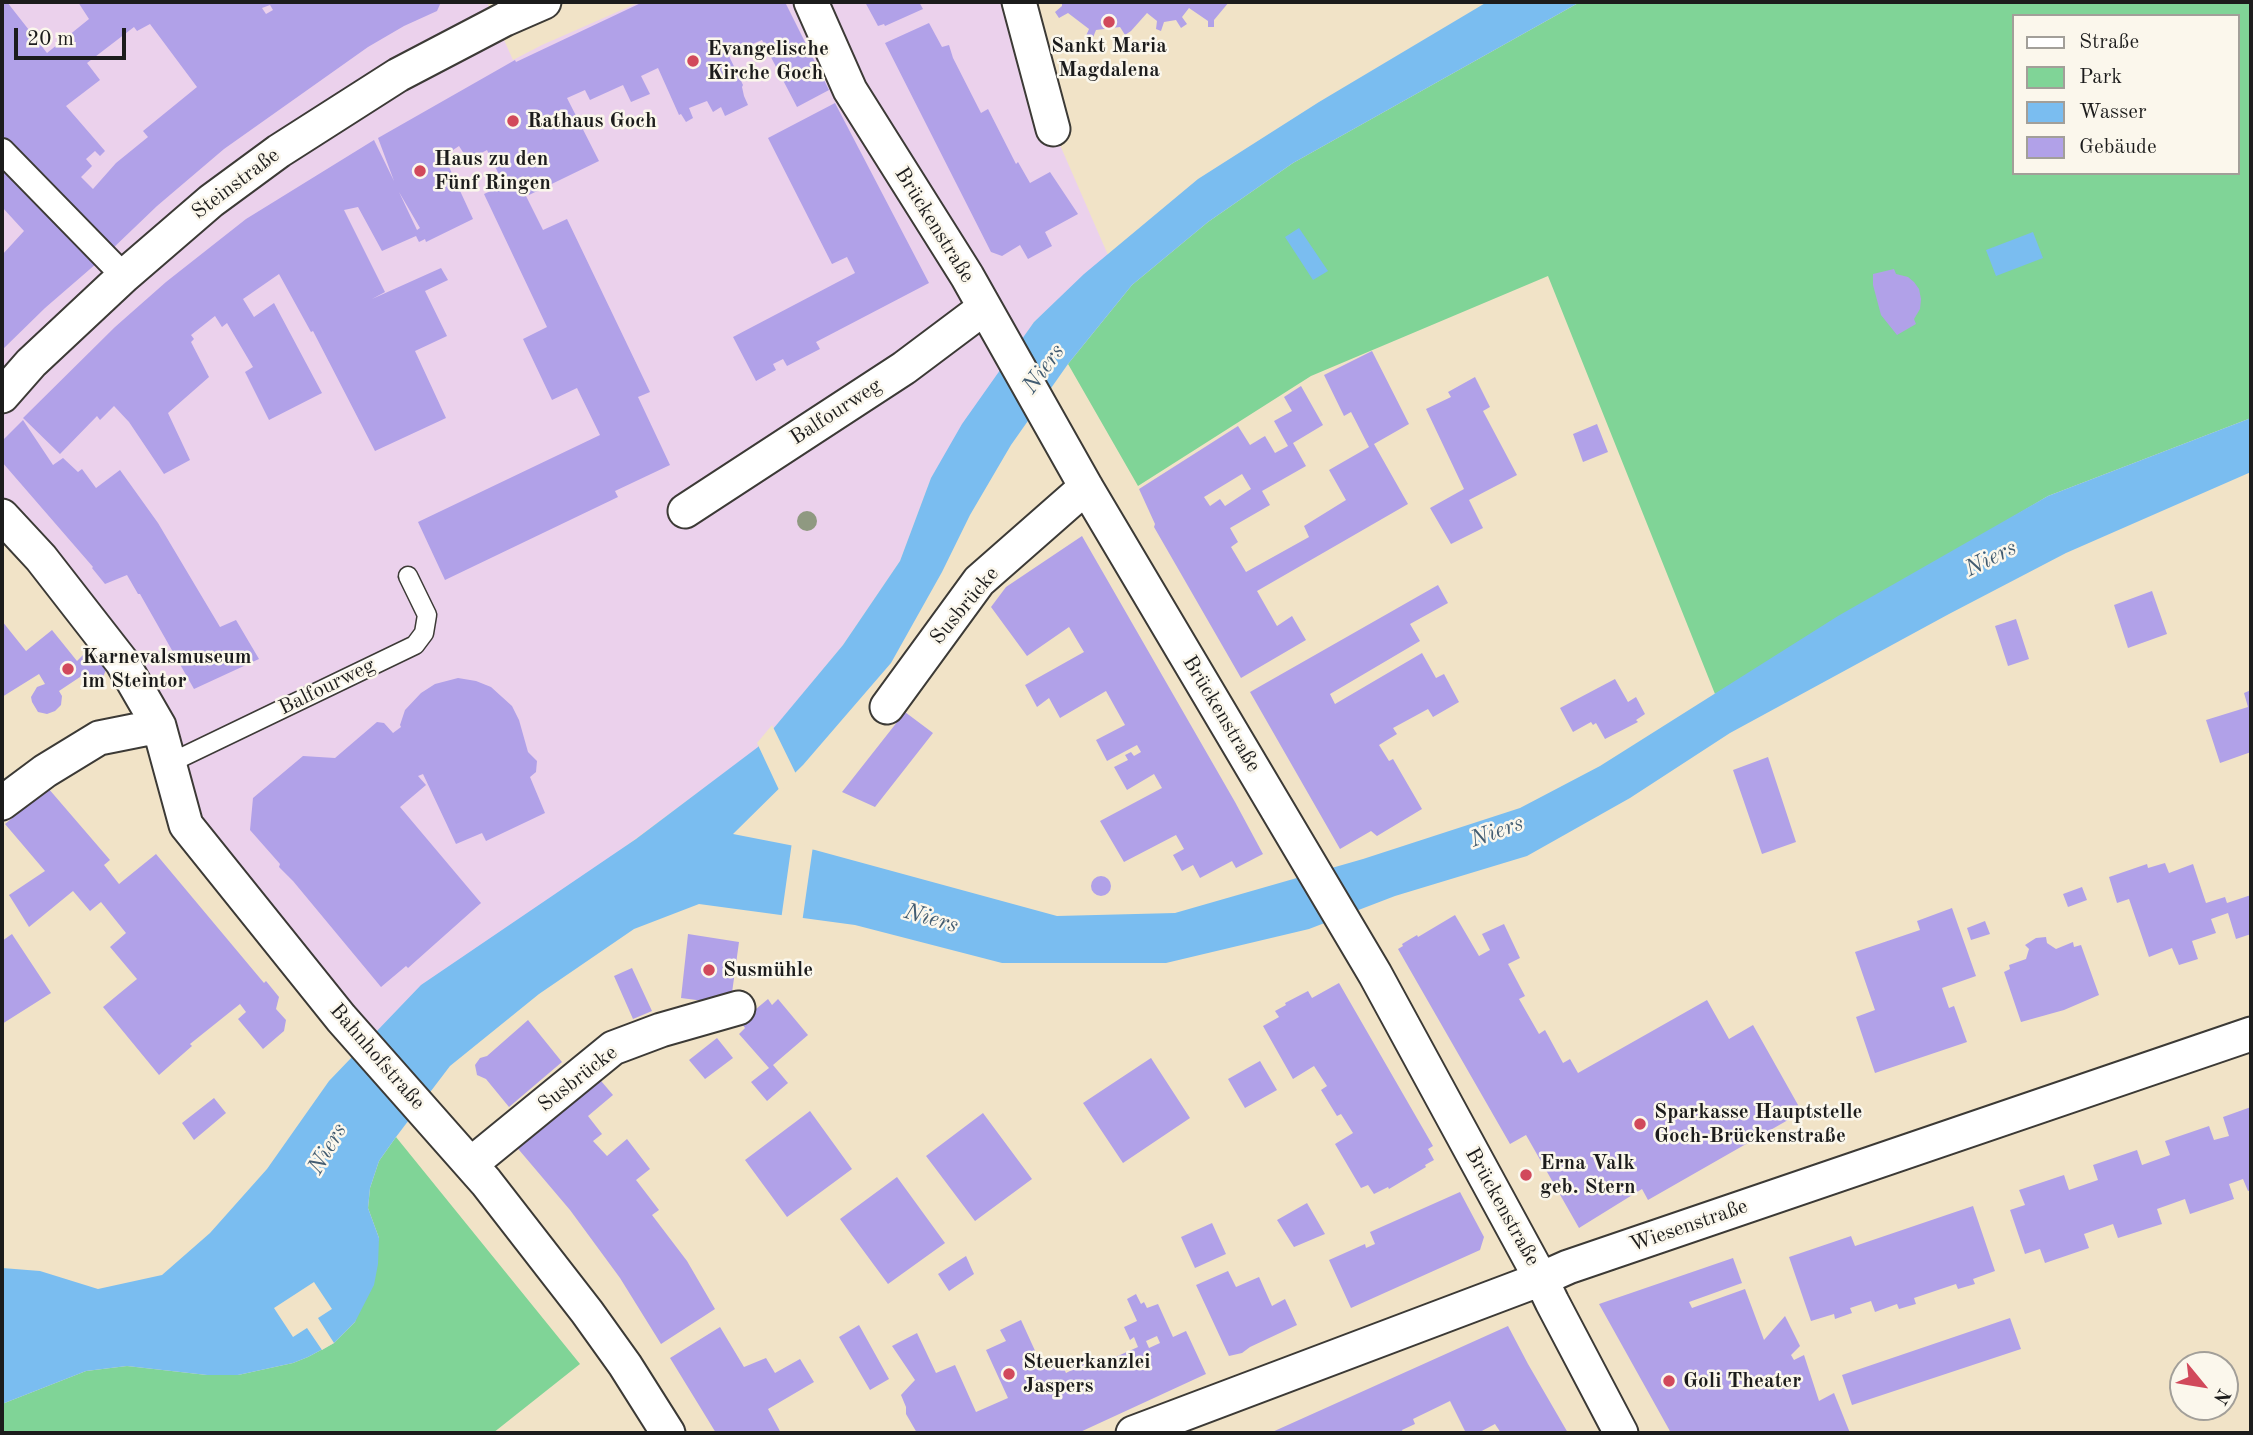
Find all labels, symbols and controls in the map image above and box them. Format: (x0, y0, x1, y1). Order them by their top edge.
scale bar (18, 14, 130, 58)
marker: Sankt Maria Magdalena (1101, 14, 1117, 30)
legend (2011, 14, 2239, 175)
text: 20 m (27, 29, 74, 50)
text: Straße (2079, 32, 2139, 53)
place label: Sankt Maria Magdalena (1051, 33, 1167, 83)
place label: Evangelische Kirche Goch (707, 36, 829, 86)
marker: Evangelische Kirche Goch (685, 53, 701, 69)
text: Park (2079, 67, 2122, 88)
text: Wasser (2079, 102, 2147, 123)
place label: Rathaus Goch (527, 108, 657, 134)
marker: Rathaus Goch (505, 113, 521, 129)
text: Gebäude (2079, 137, 2157, 158)
street label: Steinstraße (187, 143, 285, 225)
place label: Haus zu den Fünf Ringen (434, 146, 551, 196)
marker: Haus zu den Fünf Ringen (412, 163, 428, 179)
street label: Brückenstraße (888, 163, 980, 287)
water label: Niers (1017, 339, 1071, 399)
street label: Balfourweg (786, 373, 886, 451)
water label: Niers (1960, 534, 2022, 584)
street label: Susbrücke (925, 562, 1005, 650)
place label: Karnevalsmuseum im Steintor (82, 644, 252, 694)
street label: Brückenstraße (1176, 651, 1266, 777)
street label: Balfourweg (275, 653, 379, 721)
marker: Karnevalsmuseum im Steintor (60, 661, 76, 677)
water label: Niers (1467, 810, 1527, 854)
water label: Niers (901, 898, 961, 940)
place label: Susmühle (723, 957, 813, 983)
marker: Susmühle (701, 962, 717, 978)
street label: Bahnhofstraße (324, 999, 430, 1115)
street label: Susbrücke (533, 1040, 623, 1118)
place label: Sparkasse Hauptstelle Goch-Brückenstraße (1654, 1099, 1863, 1149)
marker: Sparkasse Hauptstelle Goch-Brückenstraße (1632, 1116, 1648, 1132)
water label: Niers (302, 1118, 354, 1180)
street label: Brückenstraße (1459, 1143, 1545, 1271)
place label: Erna Valk geb. Stern (1540, 1150, 1636, 1200)
marker: Erna Valk geb. Stern (1518, 1167, 1534, 1183)
street label: Wiesenstraße (1627, 1194, 1751, 1258)
place label: Steuerkanzlei Jaspers (1023, 1349, 1151, 1399)
north arrow (2169, 1351, 2239, 1421)
marker: Steuerkanzlei Jaspers (1001, 1366, 1017, 1382)
place label: Goli Theater (1683, 1368, 1801, 1394)
marker: Goli Theater (1661, 1373, 1677, 1389)
text: N (2209, 1385, 2233, 1407)

